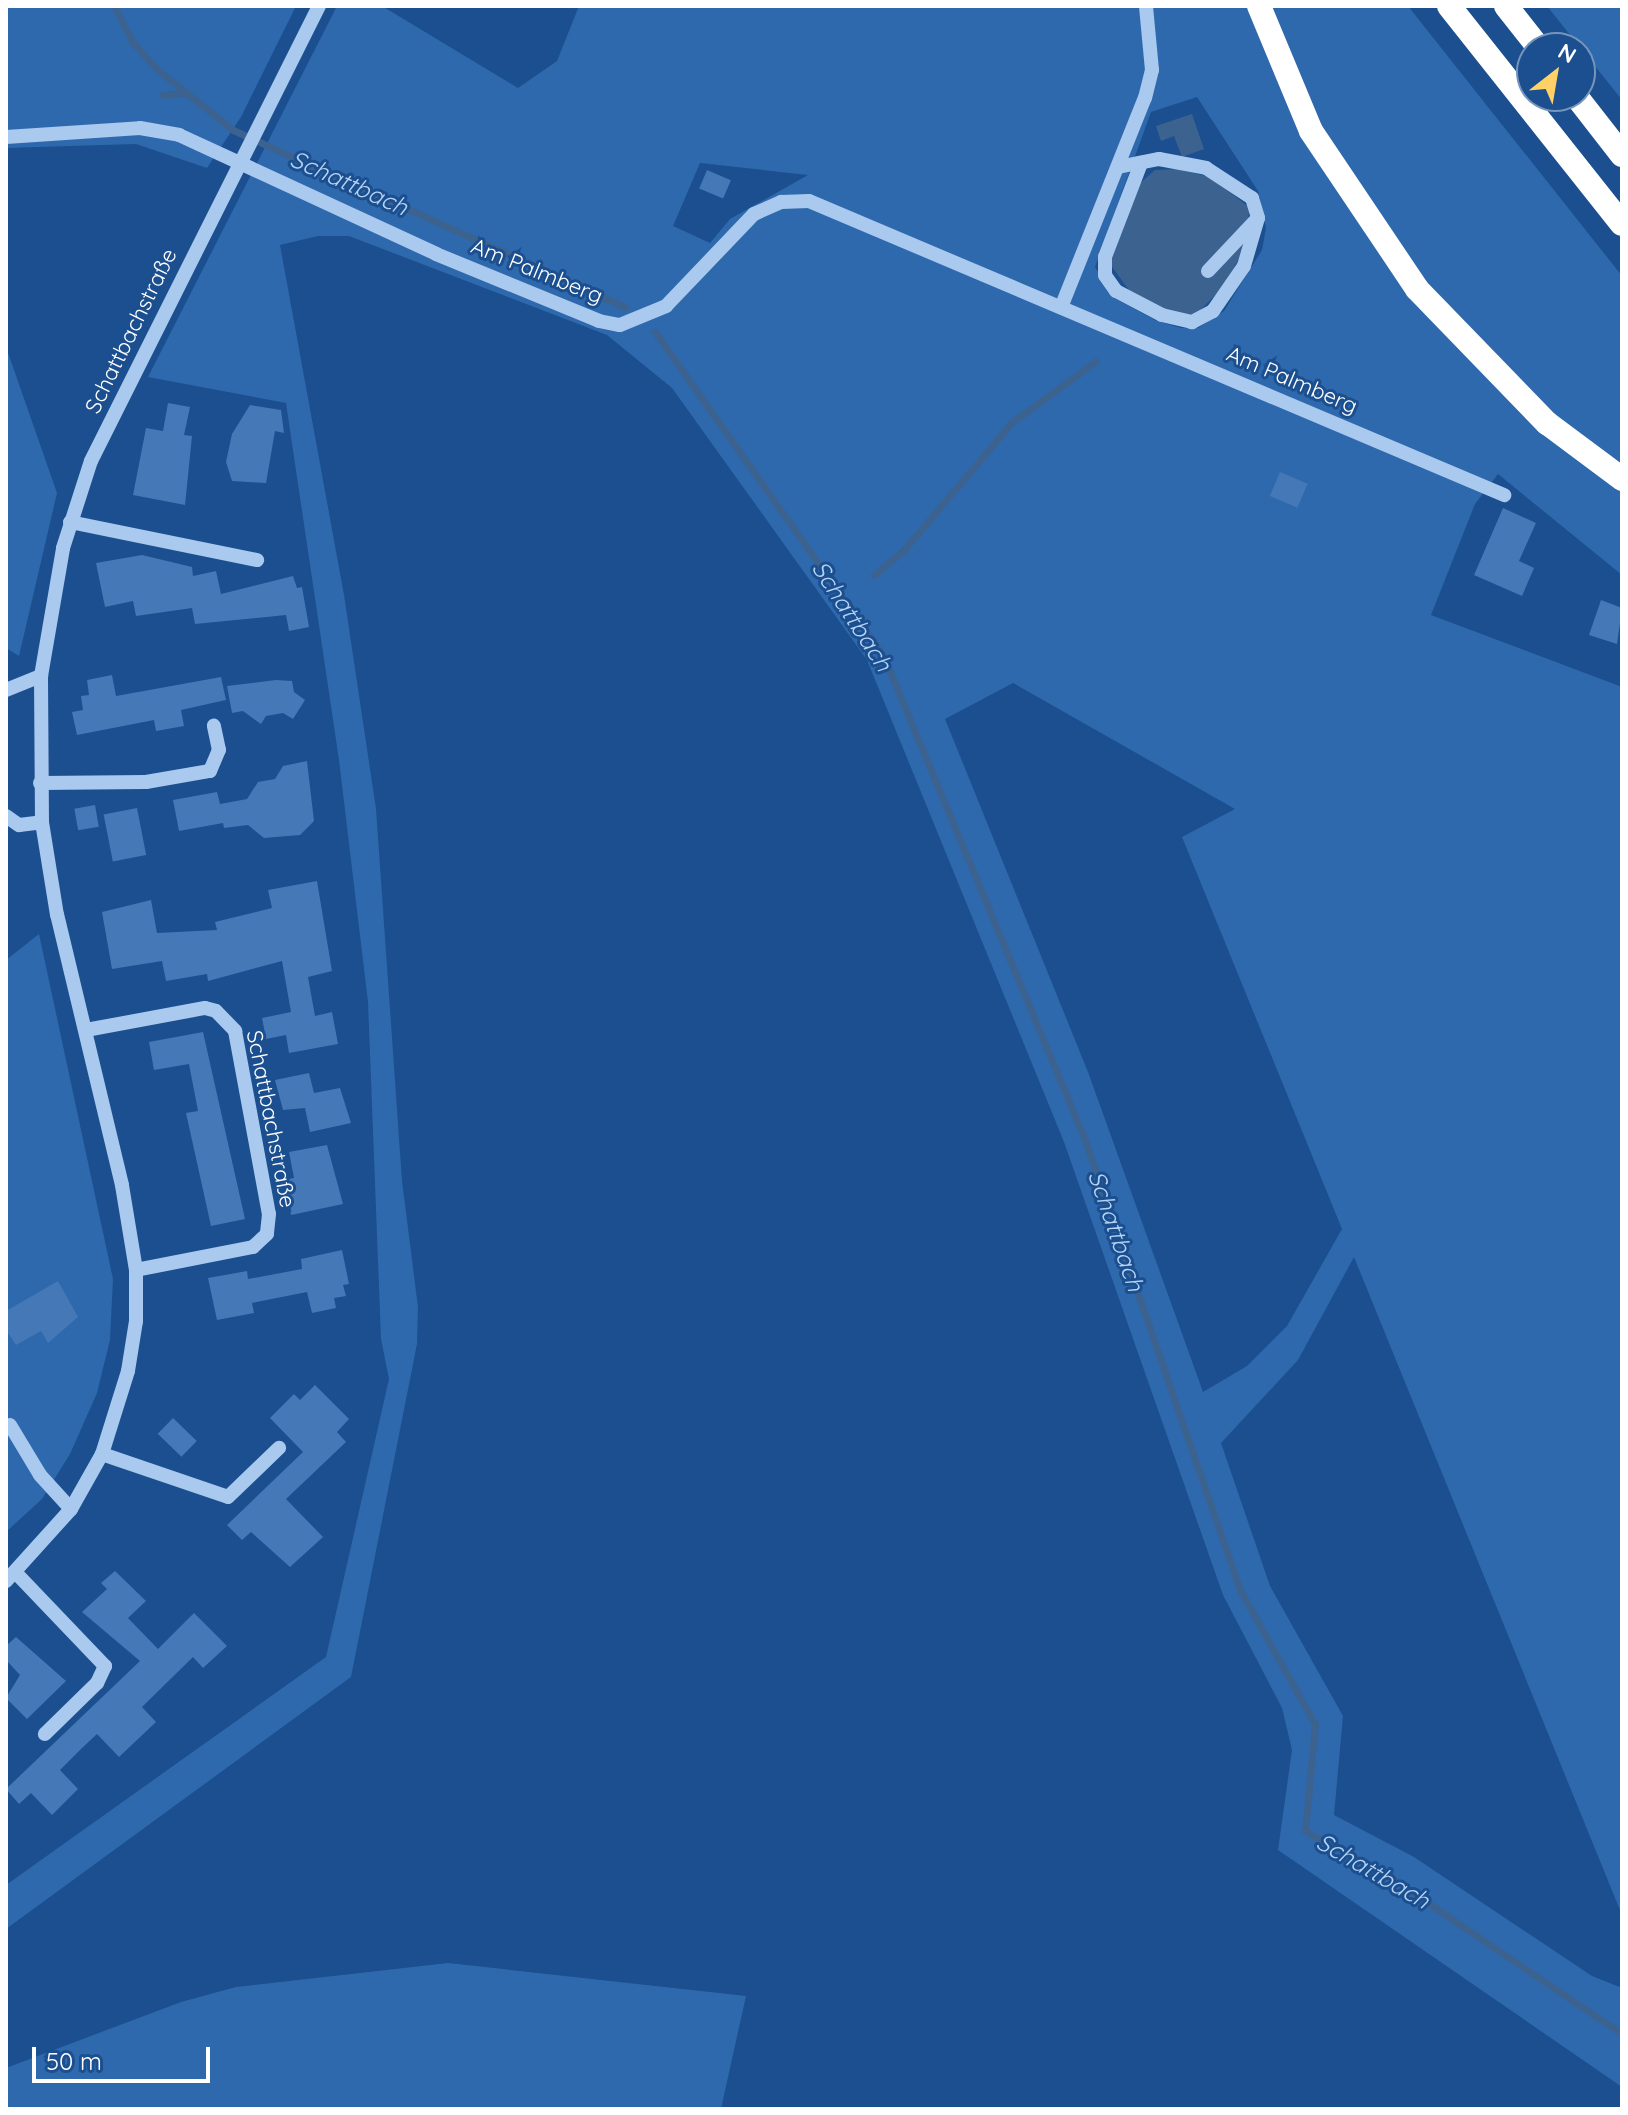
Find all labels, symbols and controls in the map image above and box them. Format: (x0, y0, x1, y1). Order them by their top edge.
north arrow (1516, 32, 1596, 112)
text: N (1553, 37, 1581, 69)
water label: Schattbach (286, 144, 412, 222)
street label: Am Palmberg (467, 233, 607, 309)
street label: Schattbachstraße (80, 244, 182, 418)
street label: Am Palmberg (1223, 341, 1361, 419)
water label: Schattbach (806, 556, 898, 676)
street label: Schattbachstraße (241, 1028, 301, 1210)
water label: Schattbach (1082, 1167, 1150, 1295)
water label: Schattbach (1311, 1827, 1435, 1915)
scale bar (36, 2031, 214, 2081)
text: 50 m (46, 2046, 102, 2076)

